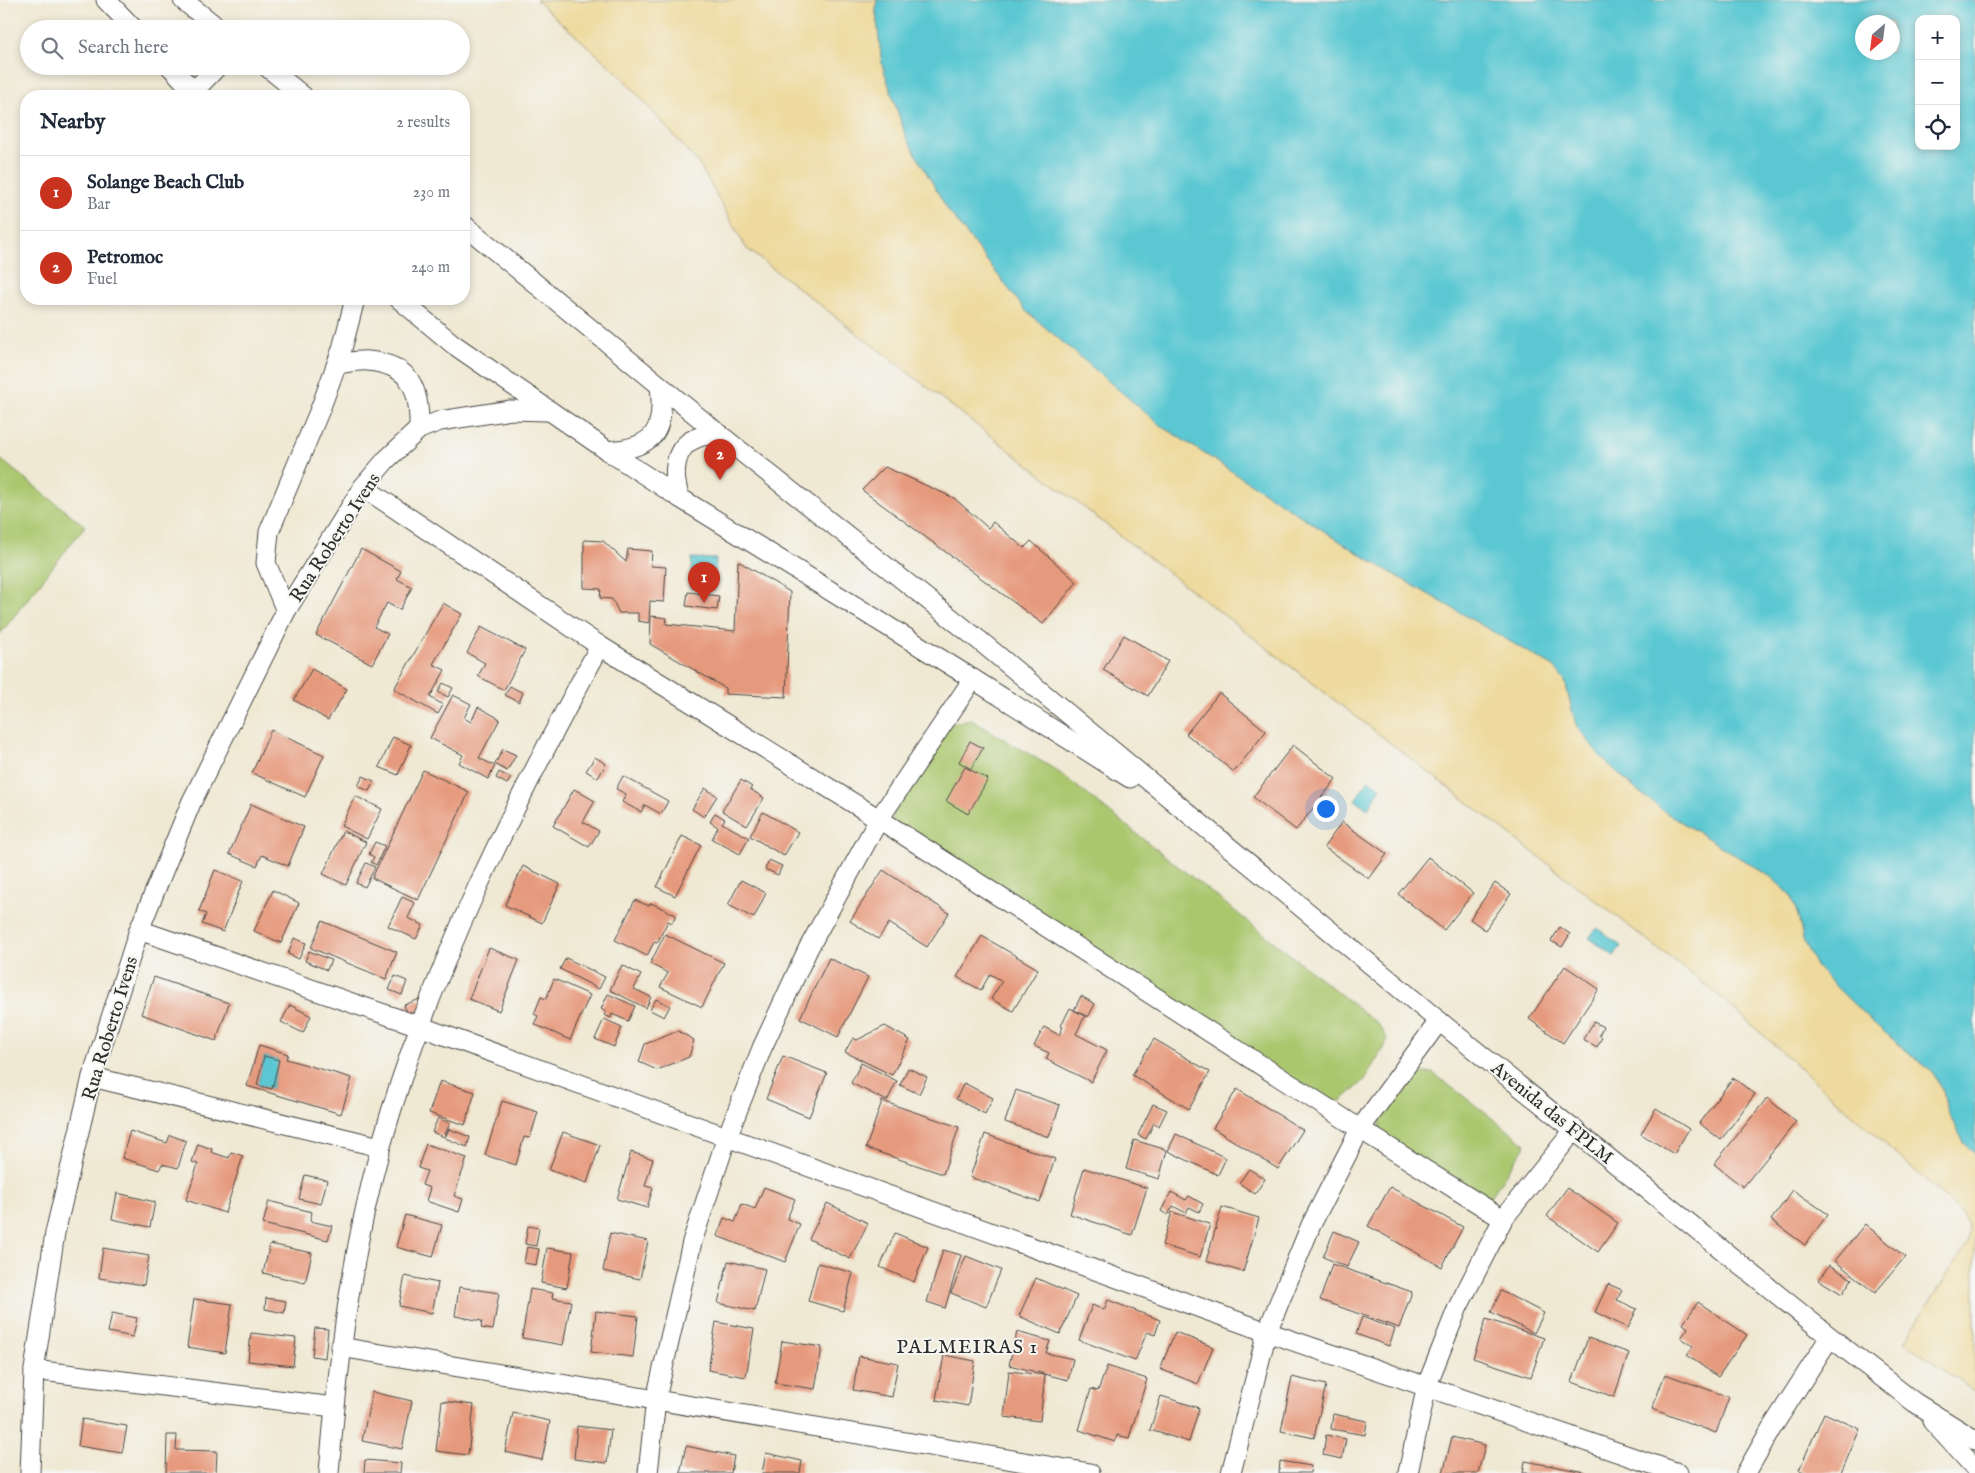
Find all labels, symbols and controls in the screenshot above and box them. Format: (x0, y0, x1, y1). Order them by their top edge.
north arrow (1855, 15, 1900, 60)
map controls (1915, 15, 1960, 150)
button: + (1915, 15, 1960, 60)
search box (20, 20, 470, 75)
icon: search (38, 34, 66, 62)
text: Search here (78, 36, 169, 60)
button: − (1915, 60, 1960, 105)
button: locate (1915, 105, 1960, 150)
text: Nearby (40, 109, 105, 136)
text: 2 results (396, 113, 450, 133)
text: Solange Beach Club (87, 171, 244, 195)
text: 1 (53, 183, 59, 203)
text: 230 m (413, 183, 450, 203)
text: Bar (87, 195, 110, 215)
text: Petromoc (87, 246, 163, 270)
text: 2 (52, 258, 60, 278)
text: 240 m (411, 258, 450, 278)
text: Fuel (87, 270, 117, 290)
pin: 2 (704, 439, 736, 480)
street label: Rua Roberto Ivens (285, 469, 386, 607)
pin: 1 (688, 562, 720, 603)
your location (1313, 796, 1339, 822)
street label: Rua Roberto Ivens (78, 954, 144, 1104)
street label: Avenida das FPLM (1485, 1056, 1618, 1170)
district label: PALMEIRAS 1 (896, 1335, 1038, 1360)

